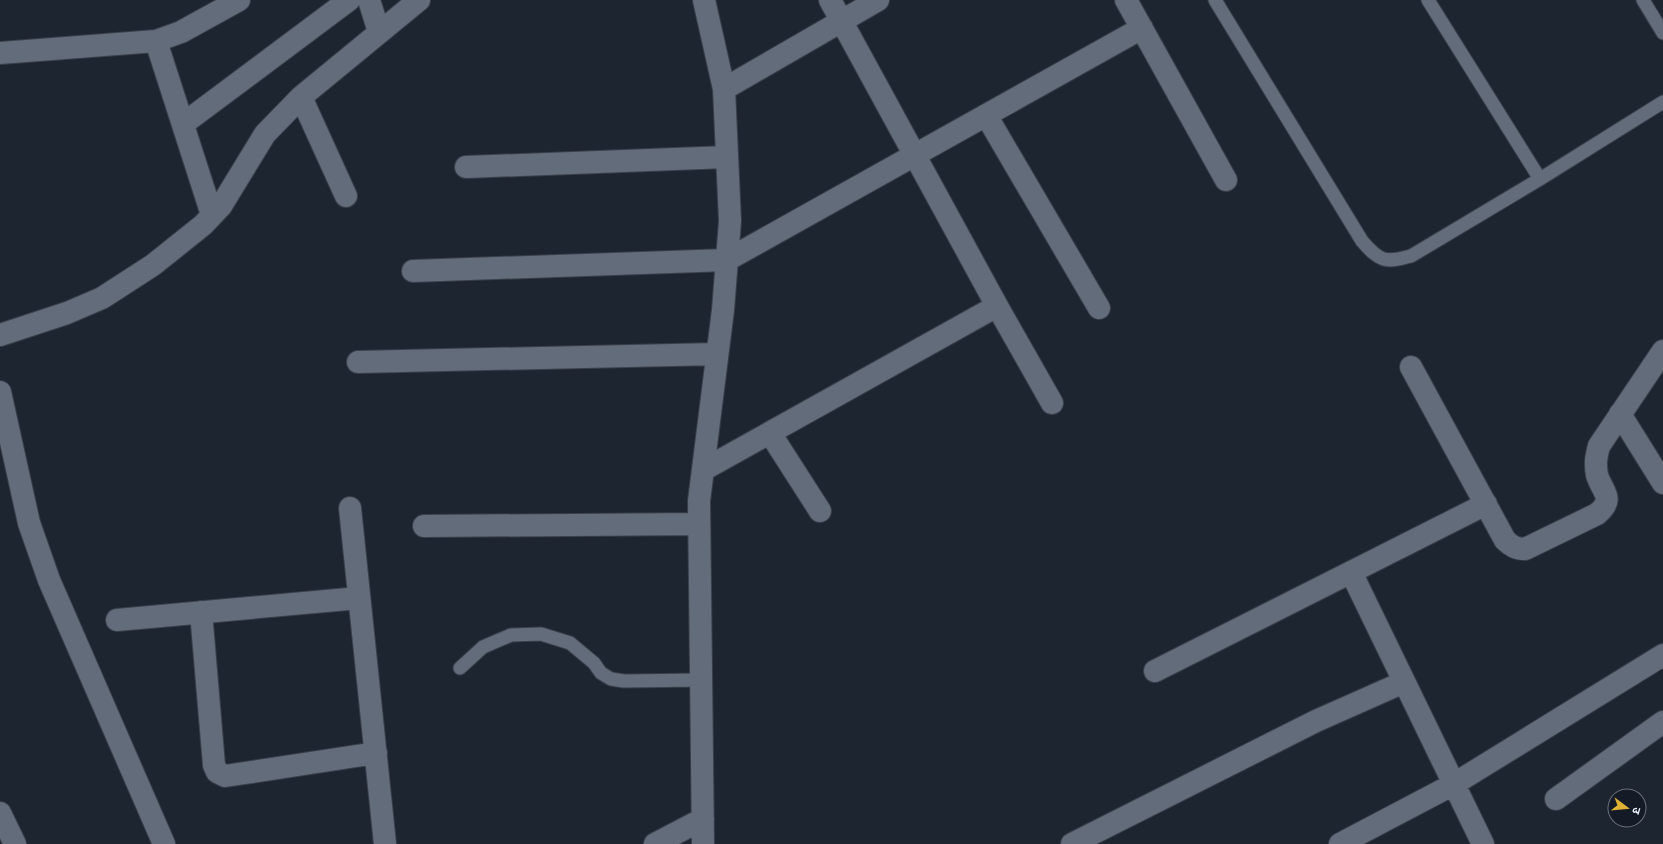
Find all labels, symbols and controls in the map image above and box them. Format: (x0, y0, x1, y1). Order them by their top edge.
north arrow (1607, 788, 1647, 828)
text: उ (1628, 805, 1645, 817)

